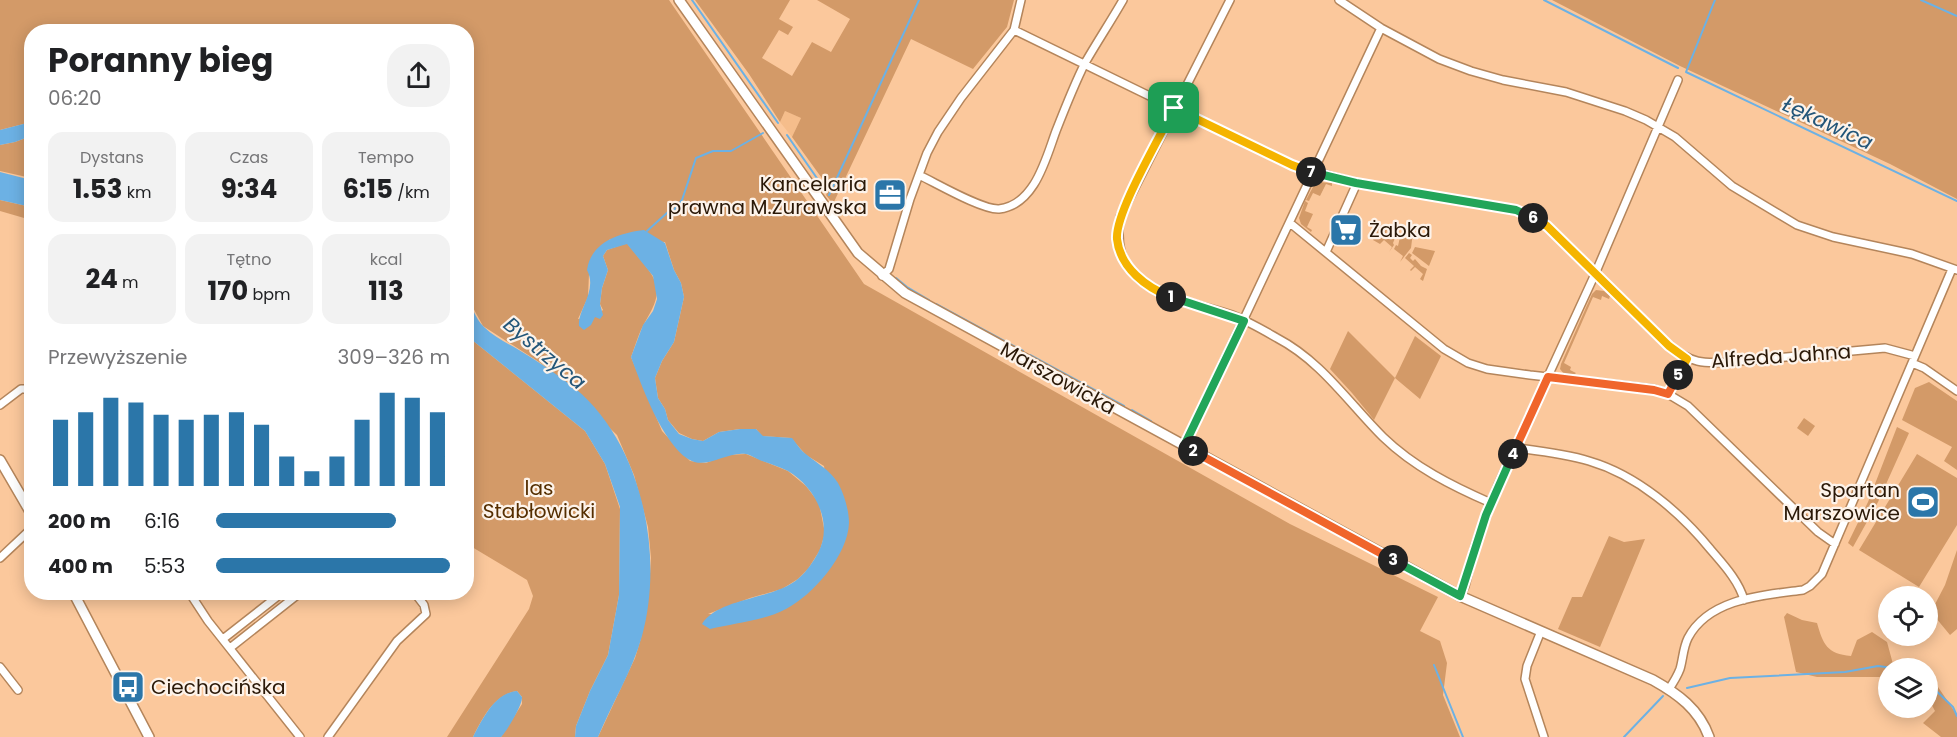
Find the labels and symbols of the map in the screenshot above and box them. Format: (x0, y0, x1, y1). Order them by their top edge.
pin (1148, 82, 1199, 133)
water label: Łękawica (1778, 89, 1878, 157)
pin: 7 (1296, 157, 1326, 187)
place label: Kancelaria prawna M.Zurawska (668, 170, 867, 221)
office icon: Kancelaria prawna M.Zurawska (872, 177, 908, 213)
pin: 6 (1518, 203, 1548, 233)
supermarket icon: Żabka (1328, 212, 1364, 248)
place label: Żabka (1369, 216, 1431, 244)
pin: 1 (1156, 282, 1186, 312)
water label: Bystrzyca (498, 310, 592, 396)
street label: Marszowicka (995, 335, 1121, 421)
street label: Alfreda Jahna (1710, 337, 1852, 375)
pin: 5 (1663, 360, 1693, 390)
pin: 2 (1178, 436, 1208, 466)
pin: 4 (1498, 439, 1528, 469)
park label: las Stabłowicki (483, 474, 595, 525)
place label: Spartan Marszowice (1784, 476, 1900, 527)
sports icon: Spartan Marszowice (1905, 484, 1941, 520)
pin: 3 (1378, 545, 1408, 575)
bus stop icon: Ciechocińska (110, 669, 146, 705)
place label: Ciechocińska (151, 673, 286, 701)

